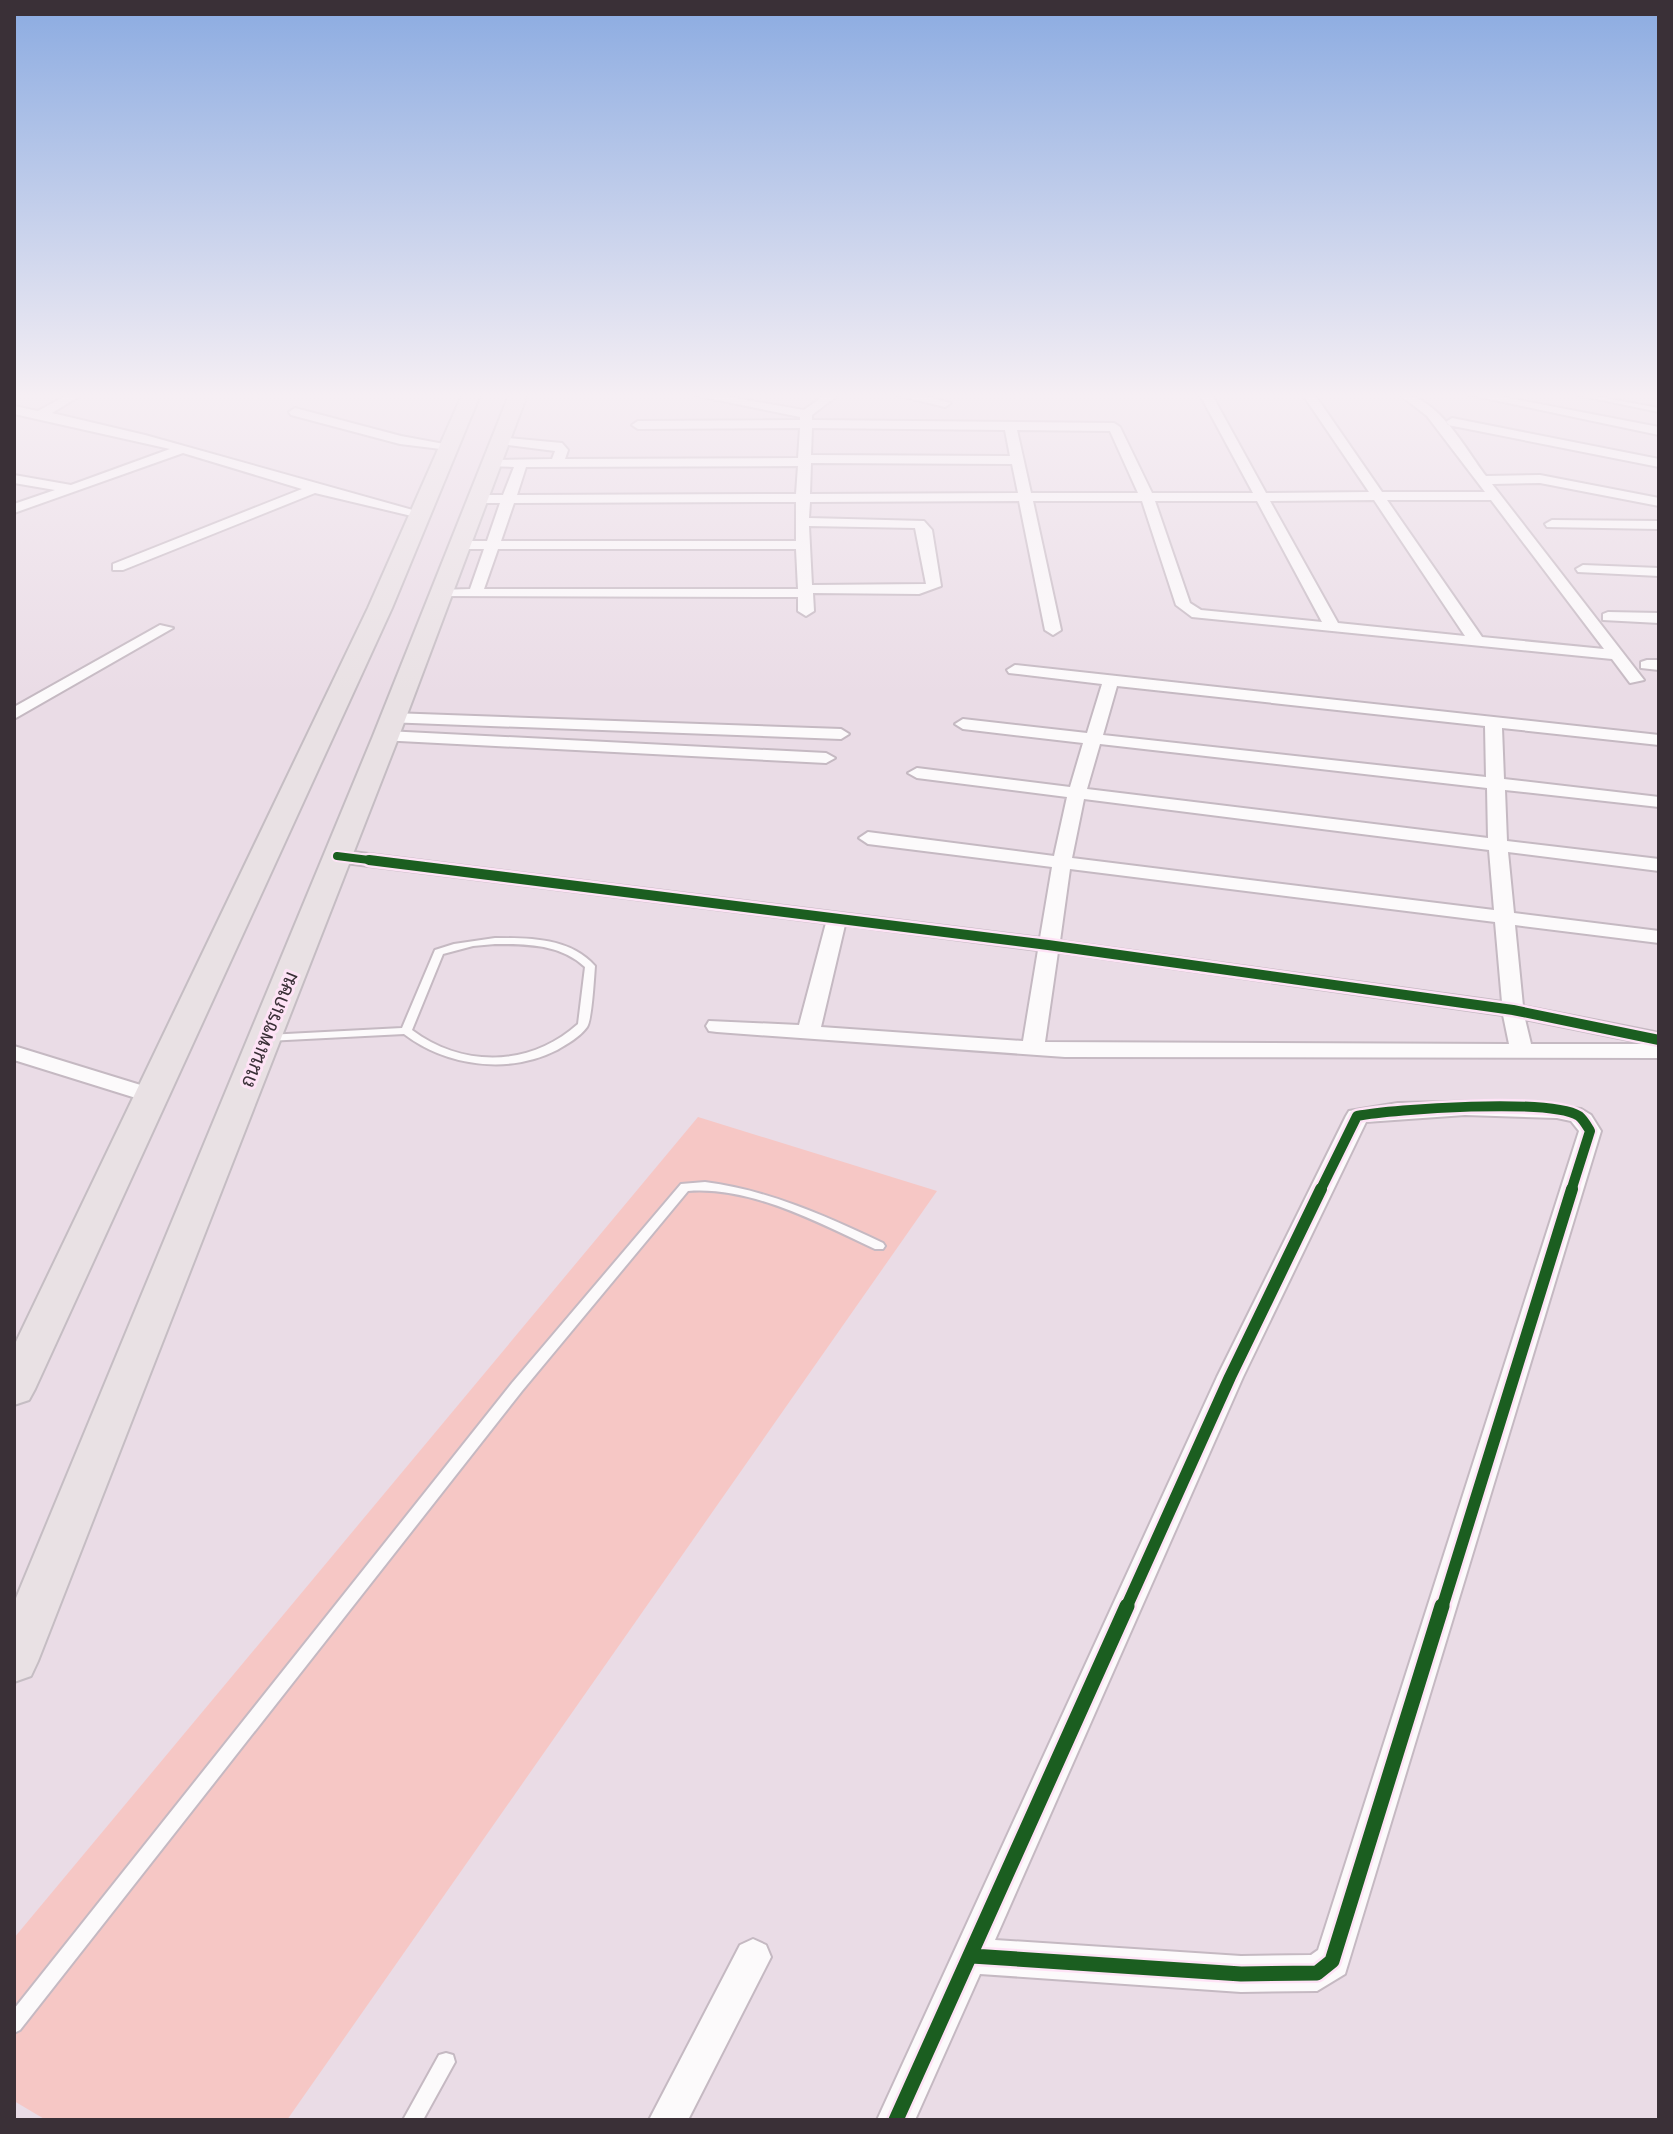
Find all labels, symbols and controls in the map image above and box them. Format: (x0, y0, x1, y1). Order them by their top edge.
street label: ถนนเพชรเกษม (232, 967, 304, 1091)

